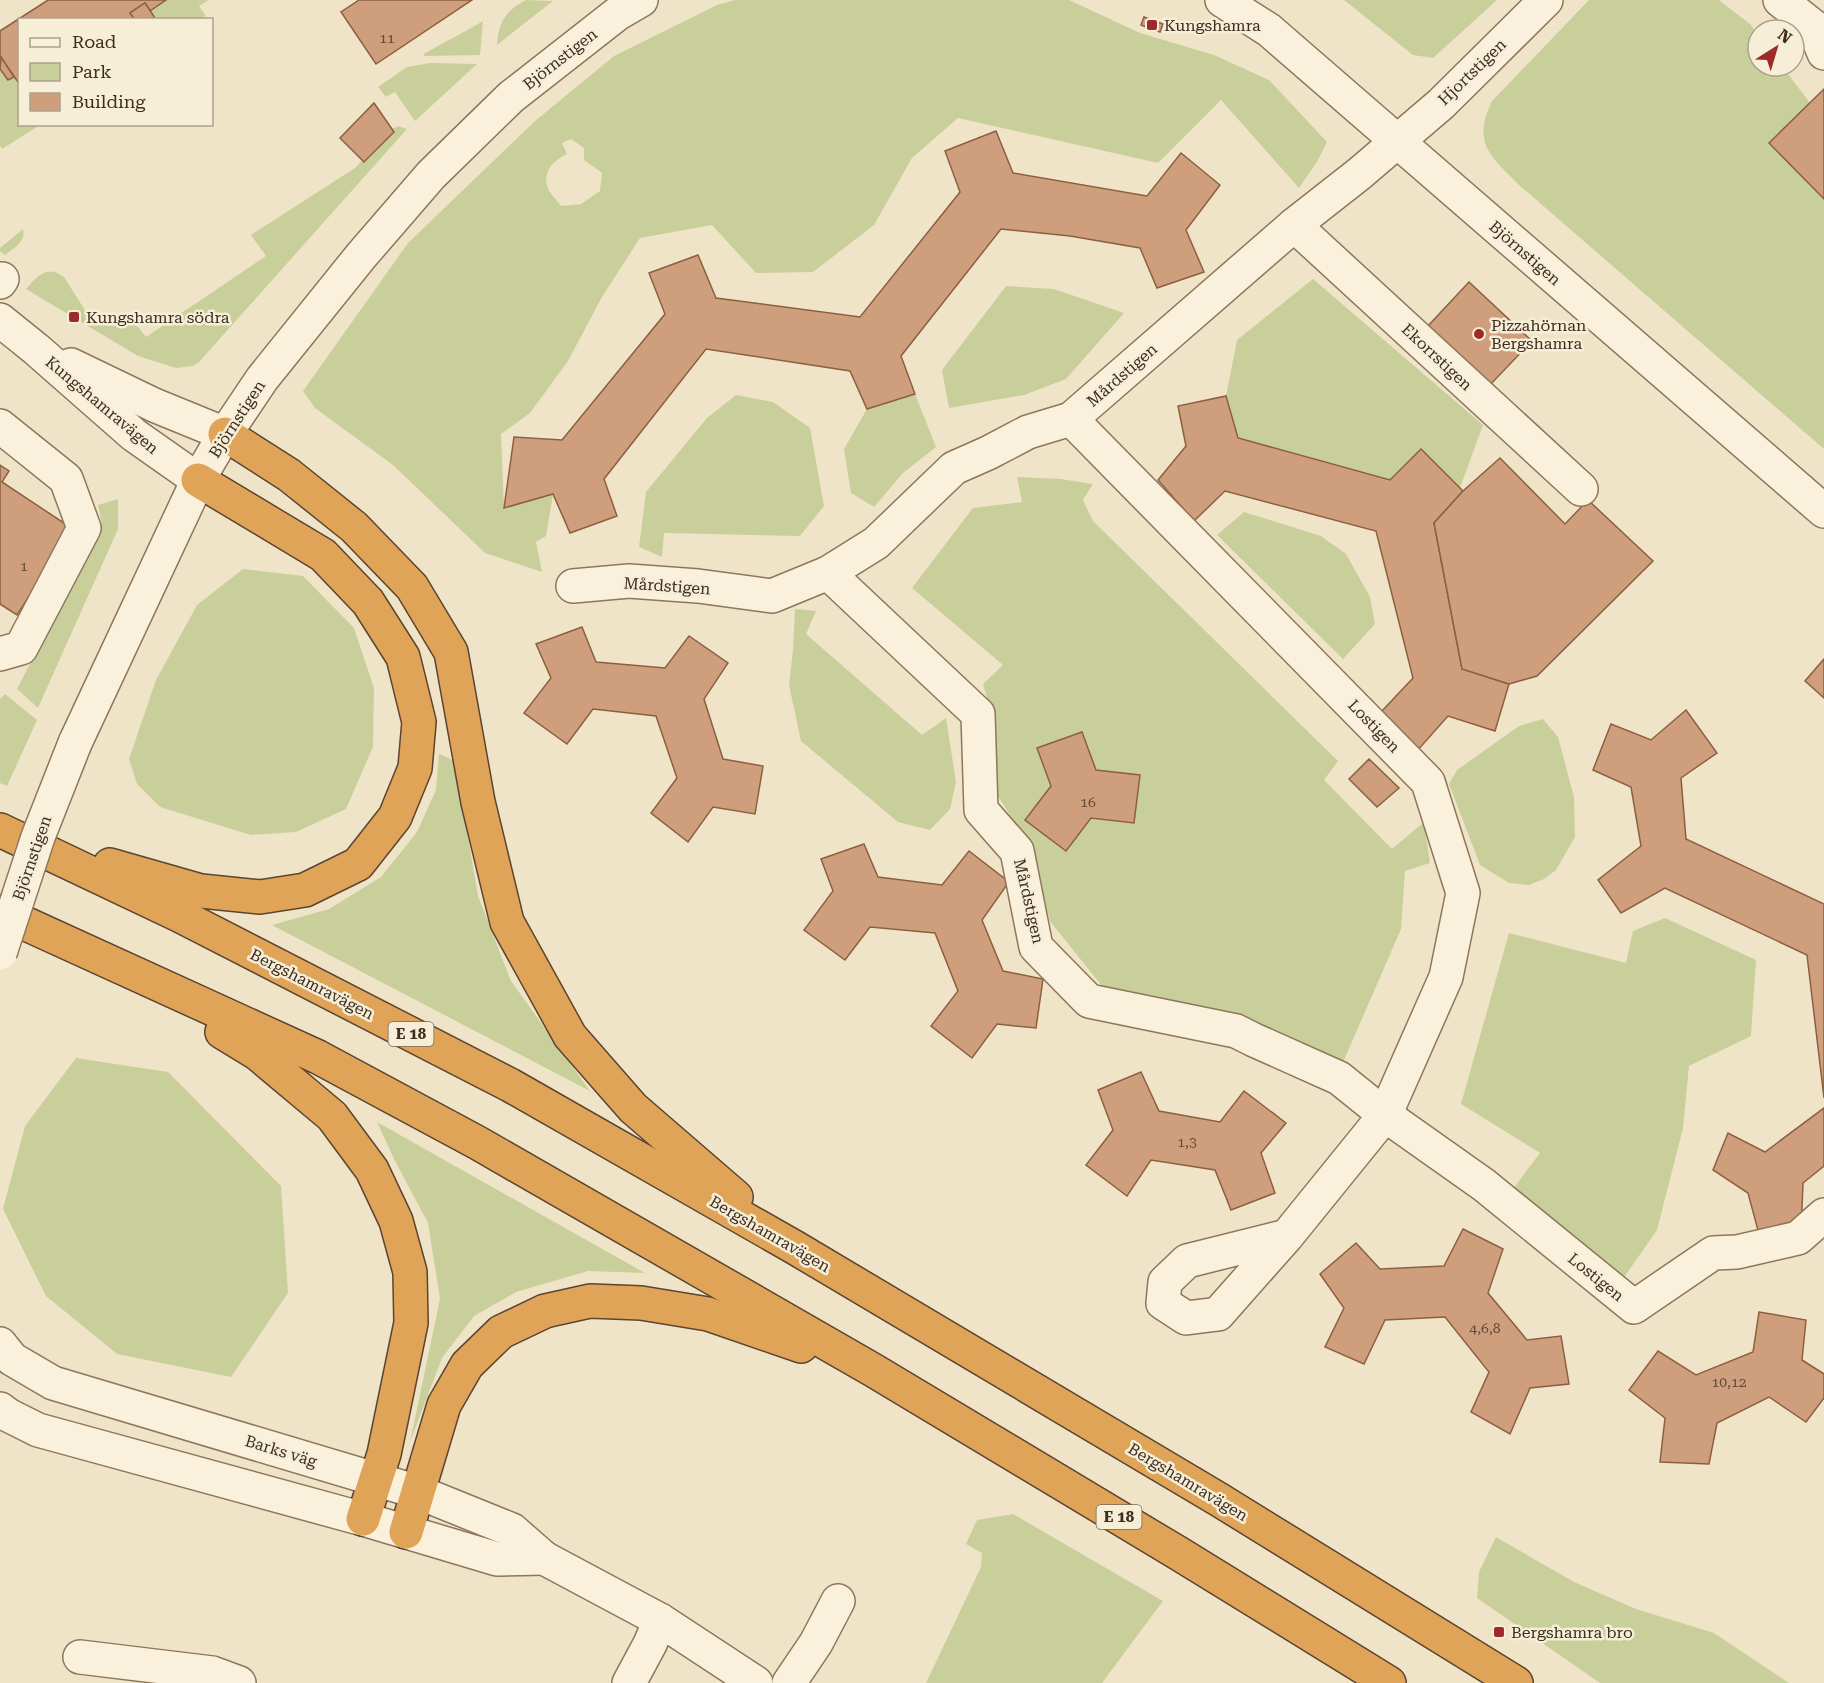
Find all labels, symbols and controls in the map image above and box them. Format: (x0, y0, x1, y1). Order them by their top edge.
place label: Kungshamra (1164, 16, 1261, 35)
legend (18, 18, 213, 126)
marker: Kungshamra (1145, 18, 1159, 32)
north arrow (1746, 18, 1806, 78)
street label: Björnstigen (519, 24, 601, 94)
text: N (1774, 25, 1795, 48)
house number: 11 (379, 30, 395, 46)
text: Road (72, 31, 117, 52)
street label: Hjortstigen (1434, 35, 1510, 109)
text: Park (72, 61, 112, 82)
text: Building (72, 91, 146, 112)
street label: Björnstigen (1485, 217, 1565, 289)
place label: Kungshamra södra (86, 308, 230, 327)
marker: Kungshamra södra (67, 310, 81, 324)
place label: Pizzahörnan Bergshamra (1491, 316, 1586, 353)
street label: Ekorrstigen (1398, 320, 1476, 394)
marker: Pizzahörnan Bergshamra (1472, 327, 1486, 341)
street label: Mårdstigen (1083, 339, 1161, 411)
street label: Kungshamravägen (42, 352, 162, 458)
street label: Björnstigen (205, 377, 269, 461)
house number: 1 (20, 558, 28, 574)
street label: Mårdstigen (623, 573, 711, 599)
street label: Lostigen (1344, 696, 1404, 756)
house number: 16 (1080, 794, 1096, 810)
street label: Björnstigen (9, 813, 55, 903)
street label: Mårdstigen (1010, 857, 1048, 945)
street label: Bergshamravägen (247, 945, 377, 1023)
road number: E 18 (388, 1022, 434, 1046)
house number: 1,3 (1177, 1134, 1197, 1150)
street label: Bergshamravägen (706, 1192, 834, 1276)
street label: Lostigen (1564, 1249, 1628, 1305)
house number: 4,6,8 (1469, 1320, 1501, 1336)
house number: 10,12 (1711, 1374, 1747, 1390)
street label: Barks väg (243, 1431, 320, 1471)
street label: Bergshamravägen (1125, 1439, 1251, 1525)
road number: E 18 (1096, 1505, 1142, 1529)
place label: Bergshamra bro (1511, 1623, 1633, 1642)
marker: Bergshamra bro (1492, 1625, 1506, 1639)

